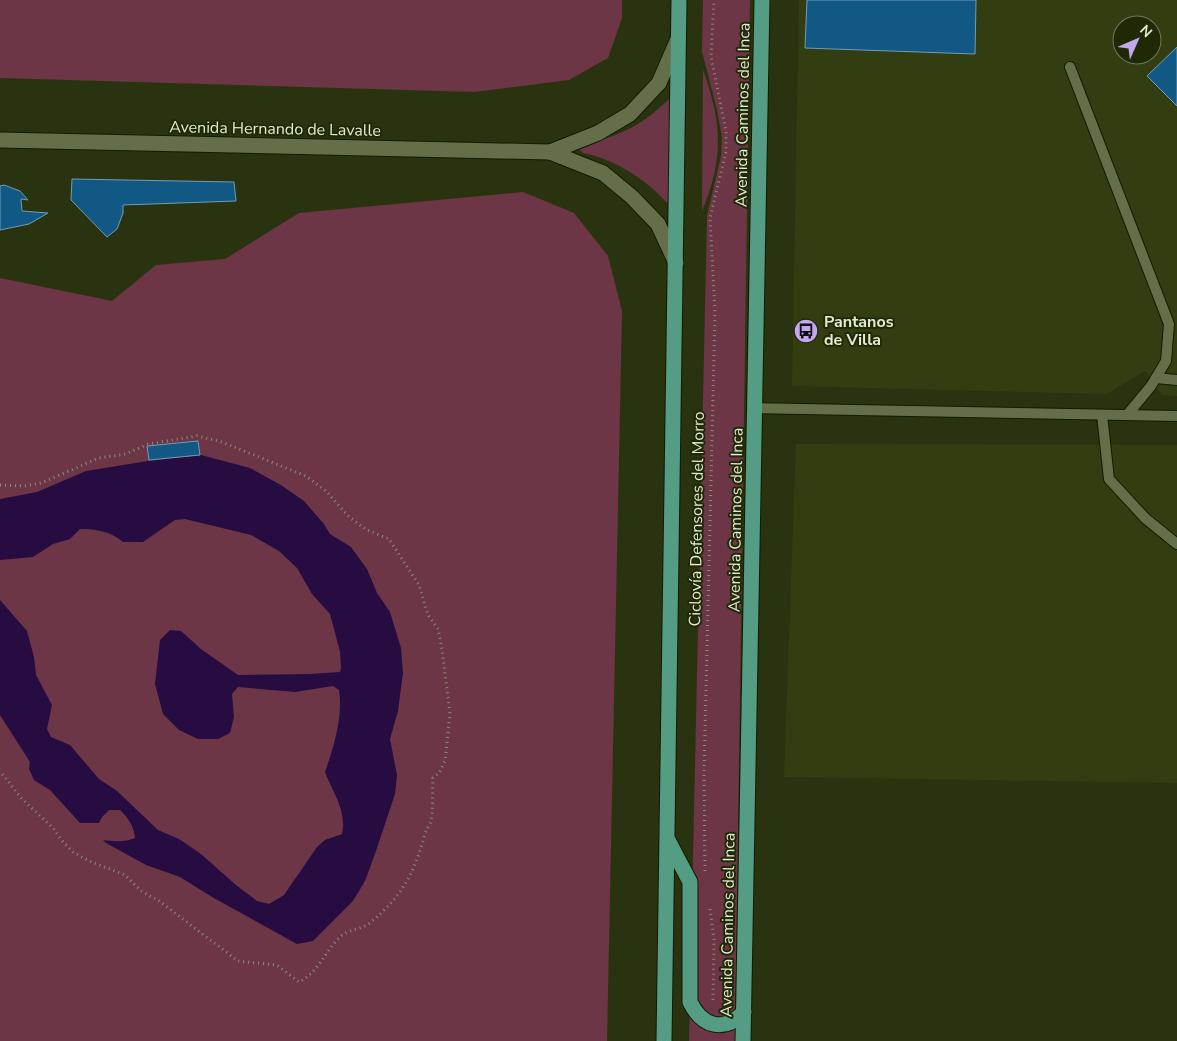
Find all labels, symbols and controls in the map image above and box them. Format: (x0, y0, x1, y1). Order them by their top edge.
north arrow (1112, 15, 1162, 65)
text: N (1135, 21, 1156, 42)
street label: Avenida Caminos del Inca (730, 23, 756, 207)
street label: Avenida Hernando de Lavalle (169, 116, 381, 142)
place label: Pantanos de Villa (824, 311, 894, 351)
bus stop icon: Pantanos de Villa (793, 318, 819, 344)
street label: Ciclovía Defensores del Morro (684, 411, 710, 627)
street label: Avenida Caminos del Inca (723, 428, 749, 612)
street label: Avenida Caminos del Inca (715, 833, 741, 1017)

